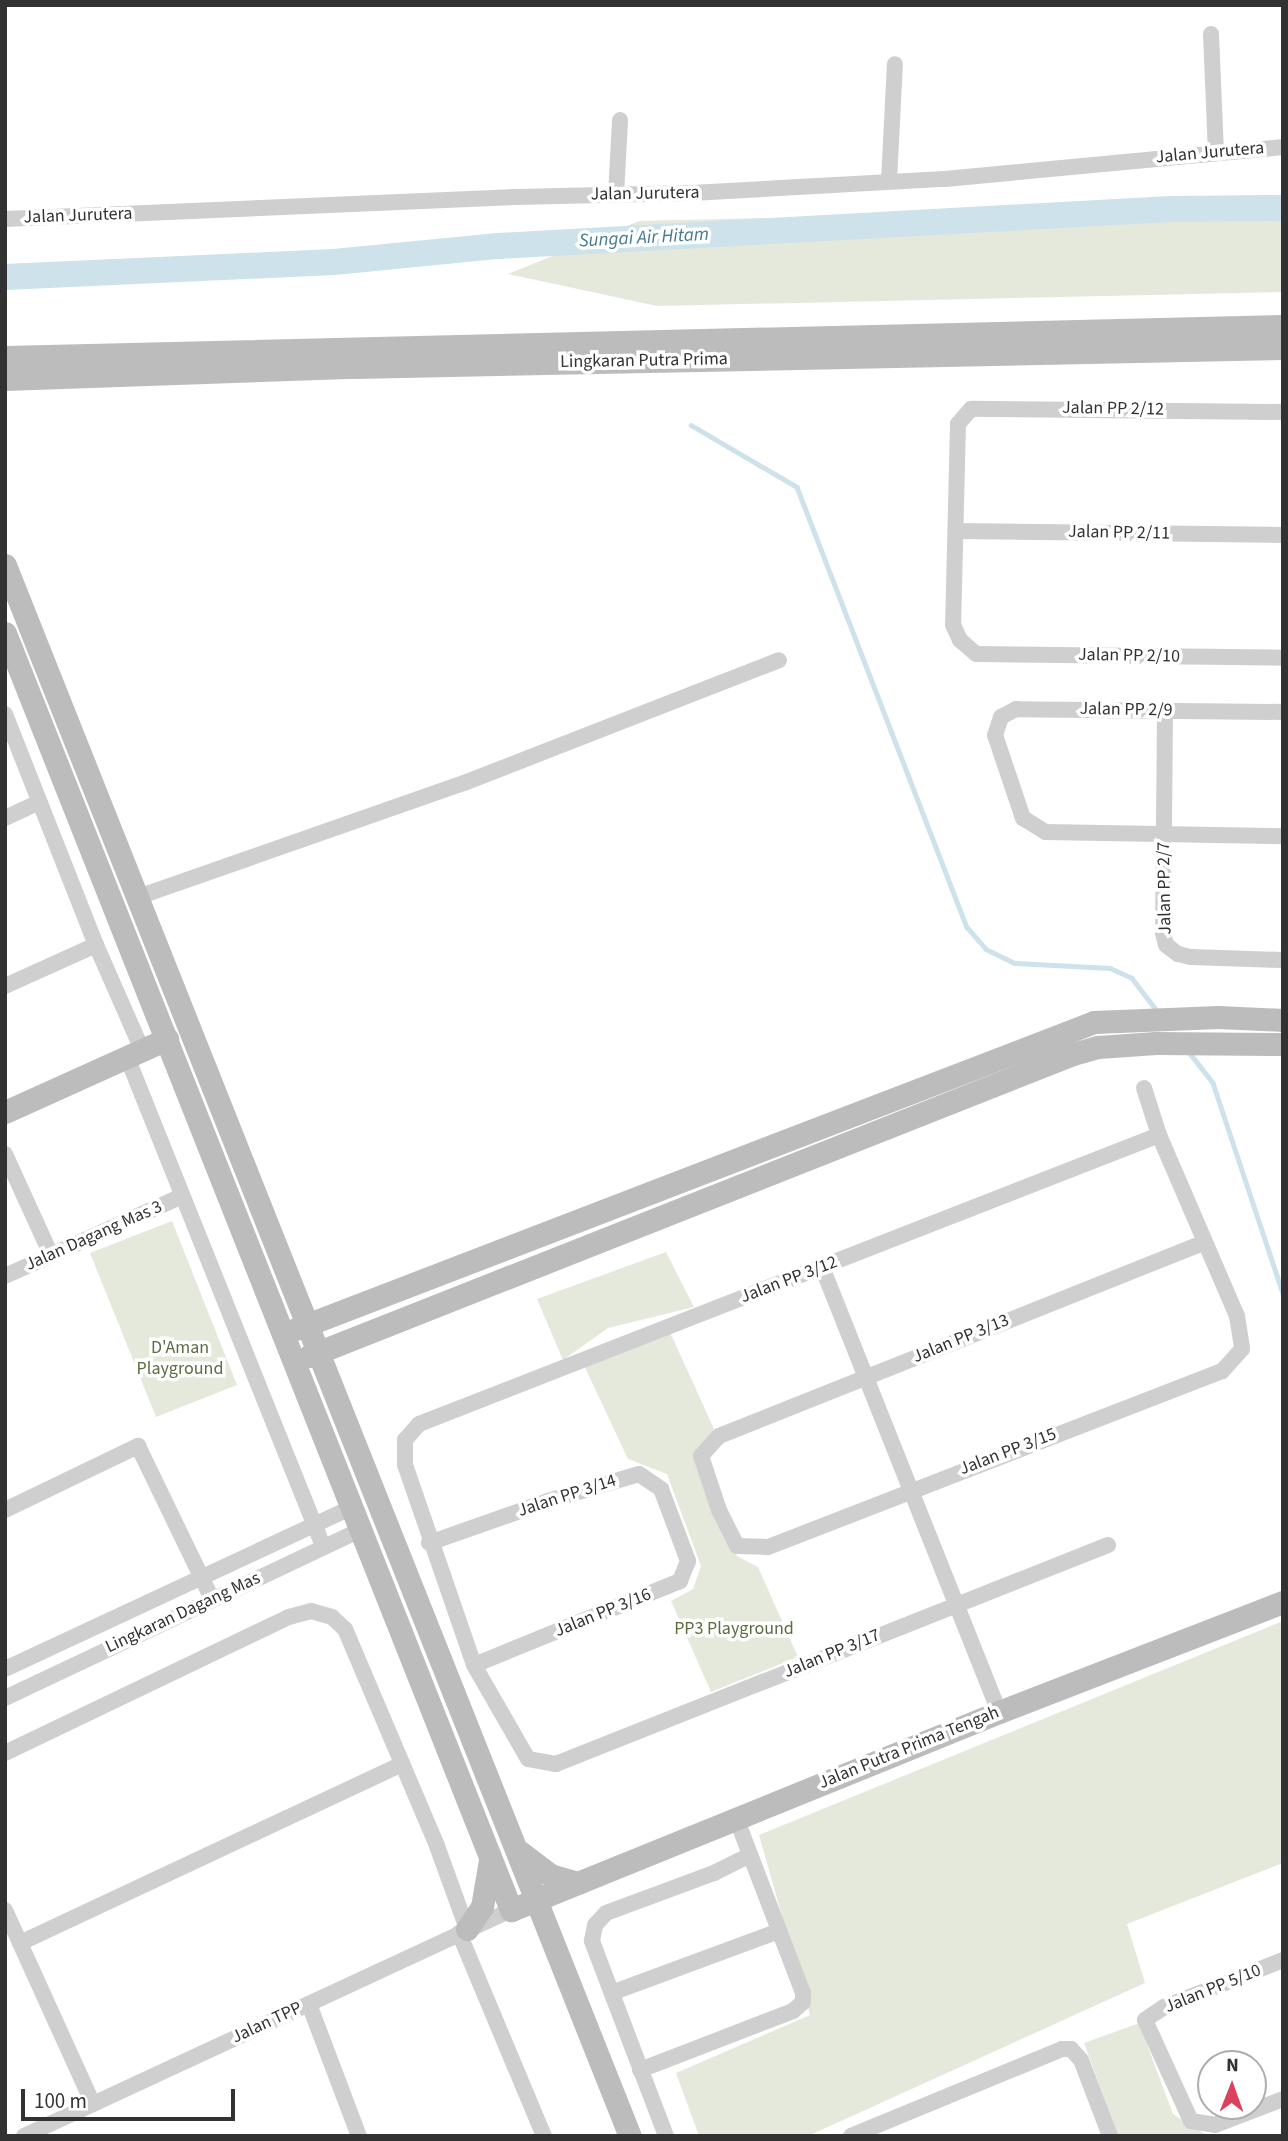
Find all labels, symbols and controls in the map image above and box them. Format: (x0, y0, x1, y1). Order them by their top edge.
street label: Jalan Jurutera (1155, 137, 1265, 169)
street label: Jalan Jurutera (590, 182, 700, 206)
street label: Jalan Jurutera (23, 203, 133, 229)
water label: Sungai Air Hitam (578, 223, 710, 253)
street label: Lingkaran Putra Prima (560, 349, 728, 373)
street label: Jalan PP 2/12 (1062, 397, 1164, 421)
street label: Jalan PP 2/11 (1068, 521, 1170, 545)
street label: Jalan PP 2/10 (1078, 644, 1180, 668)
street label: Jalan PP 2/9 (1079, 698, 1173, 722)
street label: Jalan PP 2/7 (1153, 841, 1177, 935)
street label: Jalan Dagang Mas 3 (22, 1196, 166, 1276)
street label: Jalan PP 3/12 (738, 1252, 840, 1308)
street label: Jalan PP 3/13 (910, 1310, 1012, 1368)
park label: D'Aman Playground (137, 1338, 223, 1380)
street label: Jalan PP 3/15 (957, 1424, 1059, 1480)
street label: Jalan PP 3/14 (515, 1470, 619, 1522)
street label: Lingkaran Dagang Mas (102, 1568, 264, 1658)
street label: Jalan PP 3/16 (552, 1584, 654, 1642)
park label: PP3 Playground (674, 1618, 794, 1640)
street label: Jalan PP 3/17 (781, 1625, 883, 1683)
street label: Jalan Putra Prima Tengah (816, 1702, 1002, 1794)
street label: Jalan PP 5/10 (1162, 1960, 1264, 2018)
street label: Jalan TPP (229, 1997, 305, 2049)
north arrow (1197, 2050, 1267, 2120)
text: N (1226, 2052, 1239, 2079)
scale bar (24, 2074, 238, 2118)
text: 100 m (34, 2086, 87, 2116)

